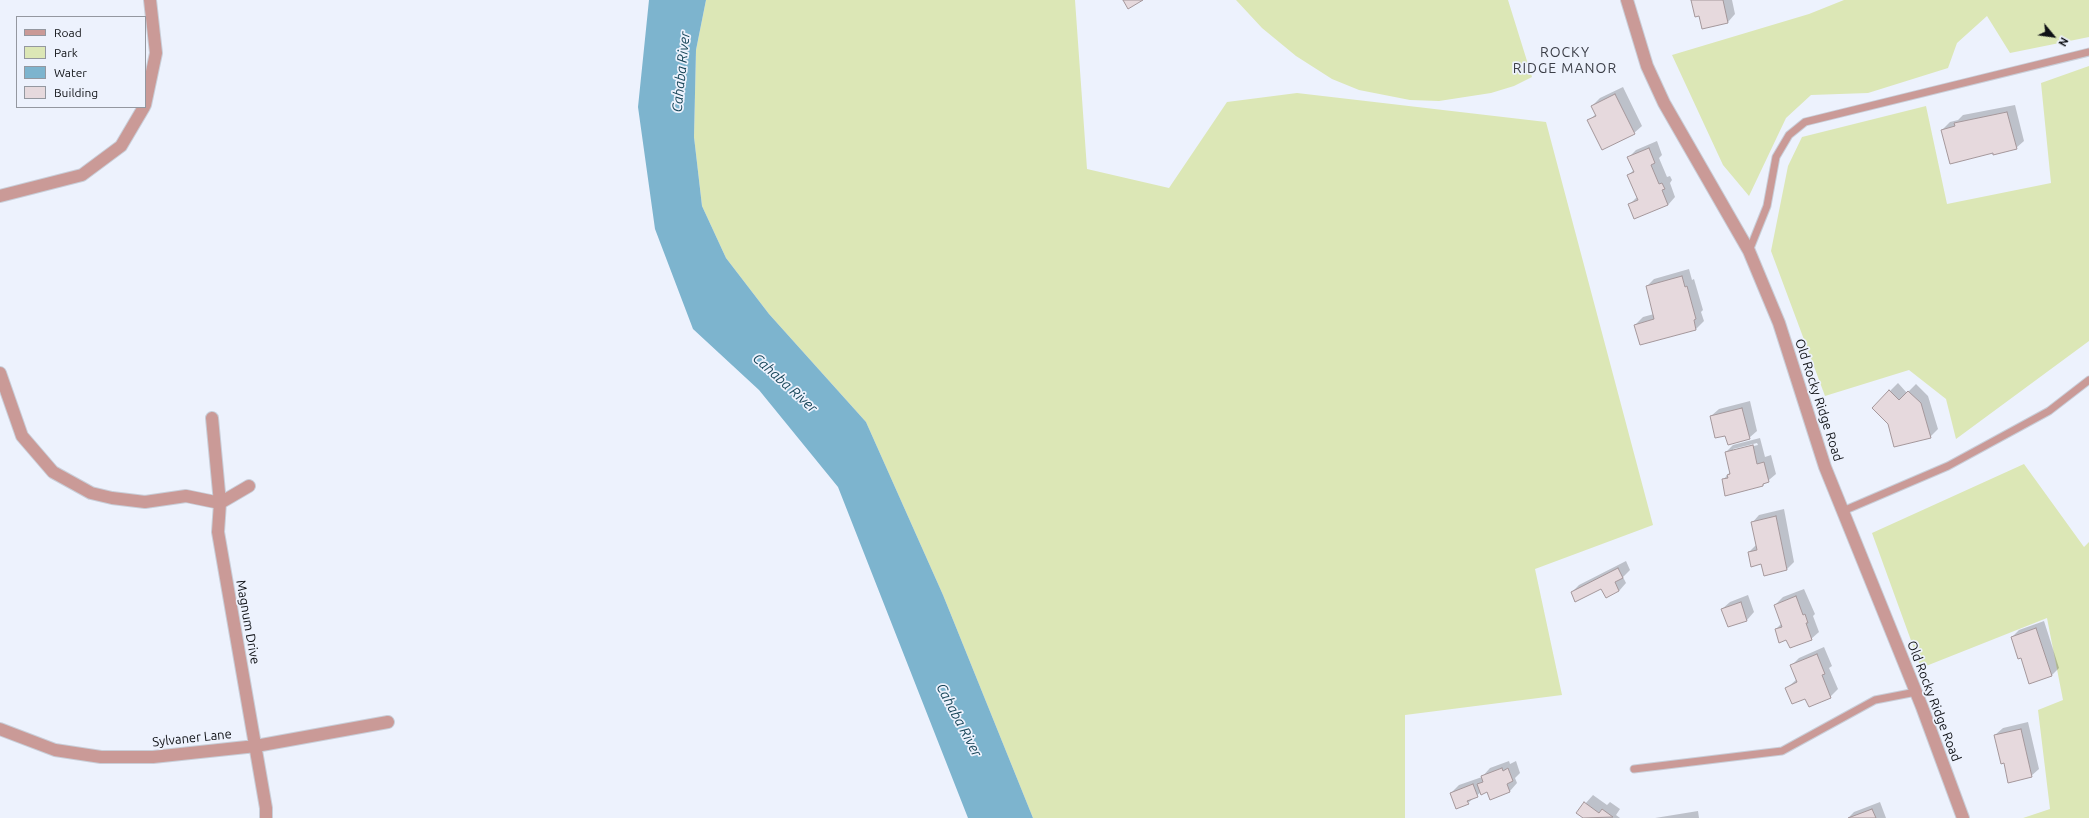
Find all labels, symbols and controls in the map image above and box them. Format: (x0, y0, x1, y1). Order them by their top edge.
legend (16, 16, 146, 108)
north arrow (2033, 16, 2073, 56)
text: Road (54, 26, 82, 39)
water label: Cahaba River (668, 31, 694, 113)
text: N (2056, 35, 2071, 48)
district label: ROCKY RIDGE MANOR (1513, 44, 1617, 76)
text: Park (54, 46, 78, 59)
text: Water (54, 66, 87, 79)
text: Building (54, 86, 98, 99)
street label: Old Rocky Ridge Road (1792, 337, 1846, 463)
water label: Cahaba River (749, 350, 821, 416)
street label: Magnum Drive (233, 579, 263, 665)
street label: Old Rocky Ridge Road (1904, 638, 1964, 764)
water label: Cahaba River (933, 680, 985, 760)
street label: Sylvaner Lane (152, 726, 232, 750)

